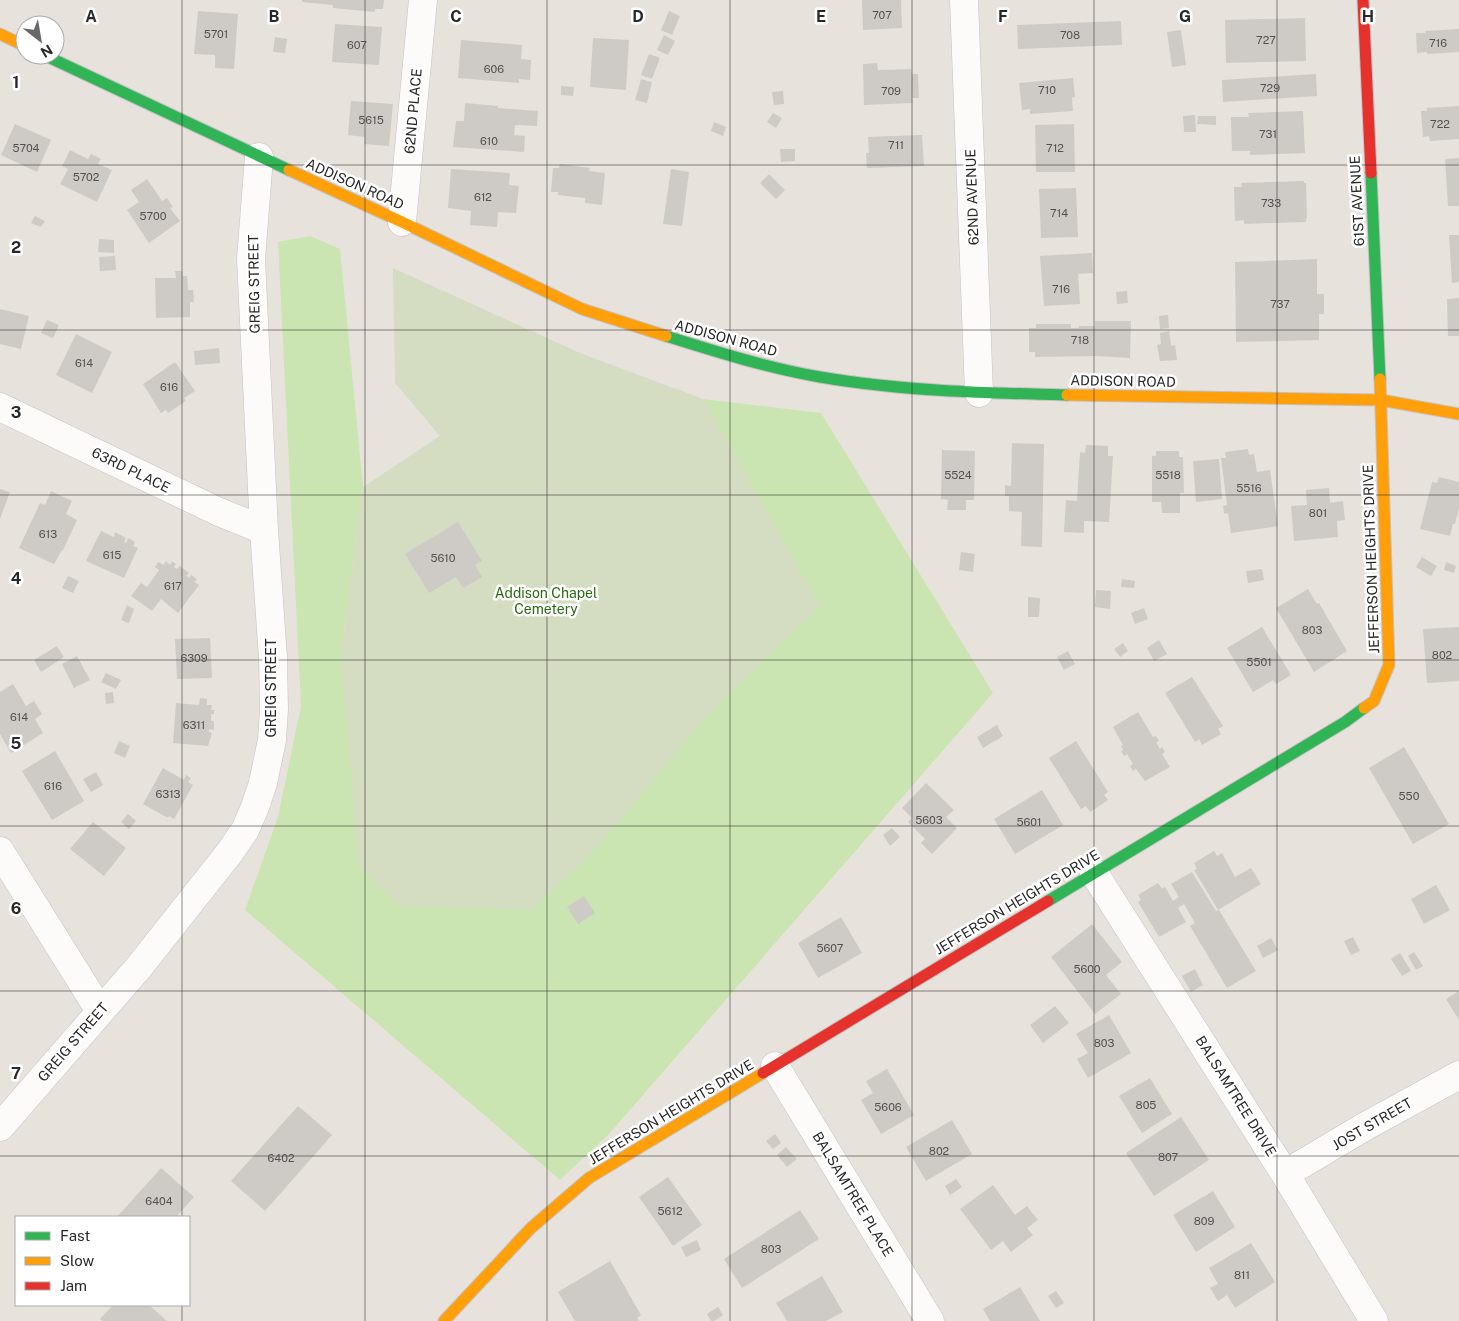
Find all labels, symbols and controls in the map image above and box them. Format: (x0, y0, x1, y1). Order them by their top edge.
text: A (85, 7, 97, 26)
text: B (269, 7, 280, 26)
text: C (450, 7, 462, 26)
text: D (632, 7, 644, 26)
text: E (816, 7, 826, 26)
text: F (998, 7, 1008, 26)
text: G (1179, 7, 1191, 26)
text: H (1362, 7, 1374, 26)
house number: 707 (872, 9, 892, 21)
north arrow (15, 15, 65, 65)
house number: 5701 (204, 28, 228, 40)
house number: 708 (1060, 29, 1080, 41)
house number: 727 (1256, 34, 1276, 46)
house number: 716 (1429, 37, 1447, 49)
house number: 607 (347, 39, 367, 51)
text: N (38, 41, 56, 61)
house number: 606 (484, 63, 504, 75)
street label: 62ND PLACE (401, 68, 425, 154)
text: 1 (13, 73, 19, 92)
house number: 729 (1260, 82, 1280, 94)
house number: 710 (1038, 84, 1056, 96)
house number: 709 (881, 85, 901, 97)
house number: 5615 (358, 114, 384, 126)
house number: 722 (1430, 118, 1450, 130)
house number: 731 (1259, 128, 1277, 140)
house number: 610 (480, 135, 498, 147)
house number: 711 (888, 139, 904, 151)
house number: 5704 (12, 142, 40, 154)
house number: 712 (1046, 142, 1064, 154)
street label: 62ND AVENUE (962, 149, 982, 245)
street label: ADDISON ROAD (304, 155, 406, 213)
street label: 61ST AVENUE (1347, 155, 1367, 247)
house number: 5702 (73, 171, 100, 183)
house number: 612 (474, 191, 492, 203)
house number: 733 (1261, 197, 1281, 209)
house number: 714 (1050, 207, 1068, 219)
house number: 5700 (140, 210, 167, 222)
street label: GREIG STREET (245, 234, 263, 334)
text: 2 (11, 238, 21, 257)
house number: 716 (1052, 283, 1070, 295)
house number: 737 (1270, 298, 1290, 310)
street label: ADDISON ROAD (673, 317, 779, 359)
house number: 718 (1071, 334, 1089, 346)
house number: 614 (75, 357, 93, 369)
street label: ADDISON ROAD (1070, 372, 1176, 390)
house number: 616 (160, 381, 178, 393)
text: 3 (11, 403, 21, 422)
street label: 63RD PLACE (89, 444, 173, 496)
street label: JEFFERSON HEIGHTS DRIVE (1360, 464, 1382, 654)
house number: 5524 (944, 469, 972, 481)
house number: 5518 (1155, 469, 1181, 481)
house number: 5516 (1236, 482, 1262, 494)
house number: 801 (1309, 507, 1327, 519)
house number: 613 (39, 528, 57, 540)
house number: 615 (103, 549, 121, 561)
house number: 5610 (430, 552, 456, 564)
text: 4 (11, 569, 22, 588)
house number: 617 (164, 580, 182, 592)
park label: Addison Chapel Cemetery (495, 585, 597, 617)
house number: 803 (1302, 624, 1322, 636)
street label: GREIG STREET (263, 638, 279, 738)
house number: 802 (1432, 649, 1453, 661)
house number: 6309 (180, 652, 208, 664)
house number: 5501 (1246, 656, 1272, 668)
house number: 614 (10, 711, 28, 723)
house number: 6311 (183, 719, 205, 731)
text: 5 (11, 734, 22, 753)
house number: 616 (44, 780, 62, 792)
house number: 6313 (155, 788, 181, 800)
house number: 550 (1399, 790, 1420, 802)
house number: 5603 (915, 814, 943, 826)
house number: 5601 (1016, 816, 1042, 828)
street label: JEFFERSON HEIGHTS DRIVE (932, 846, 1102, 958)
text: 6 (11, 899, 21, 918)
house number: 5607 (817, 942, 844, 954)
house number: 5600 (1073, 963, 1101, 975)
street label: GREIG STREET (34, 999, 112, 1085)
street label: BALSAMTREE DRIVE (1192, 1033, 1280, 1159)
house number: 803 (1094, 1037, 1114, 1049)
street label: JEFFERSON HEIGHTS DRIVE (586, 1056, 756, 1168)
text: 7 (11, 1064, 21, 1083)
street label: JOST STREET (1329, 1095, 1415, 1153)
house number: 805 (1136, 1099, 1156, 1111)
house number: 5606 (874, 1101, 902, 1113)
street label: BALSAMTREE PLACE (809, 1129, 897, 1259)
house number: 802 (929, 1145, 950, 1157)
house number: 807 (1158, 1151, 1178, 1163)
house number: 6402 (267, 1152, 295, 1164)
house number: 6404 (145, 1195, 173, 1207)
house number: 5612 (658, 1205, 683, 1217)
house number: 809 (1194, 1215, 1214, 1227)
legend (15, 1216, 190, 1306)
text: Fast (60, 1227, 90, 1244)
house number: 803 (761, 1243, 781, 1255)
text: Slow (60, 1252, 95, 1269)
house number: 811 (1234, 1269, 1250, 1281)
text: Jam (60, 1277, 87, 1294)

